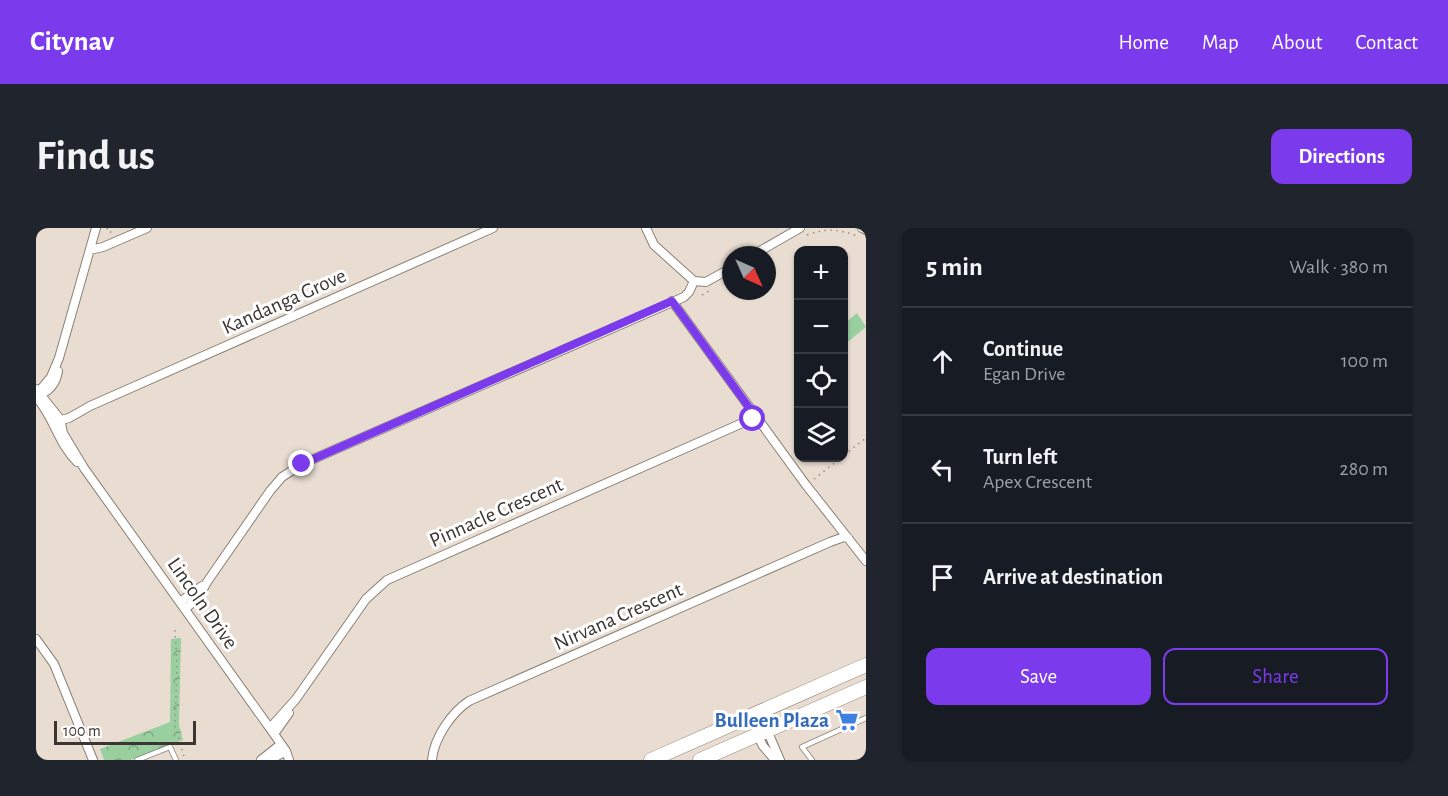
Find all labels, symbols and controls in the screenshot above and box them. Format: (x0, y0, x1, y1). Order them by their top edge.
text: Citynav (30, 28, 114, 56)
text: Home (1118, 32, 1169, 53)
text: Map (1202, 32, 1239, 53)
text: About (1272, 32, 1322, 53)
text: Contact (1355, 32, 1418, 53)
button: Directions (1271, 129, 1412, 184)
text: Find us (36, 135, 155, 177)
north arrow (722, 246, 776, 300)
map controls (794, 246, 848, 462)
button: + (794, 246, 848, 300)
text: 5 min (926, 254, 983, 280)
text: Walk · 380 m (1289, 257, 1388, 277)
street label: Kandanga Grove (219, 265, 349, 338)
button: − (794, 300, 848, 354)
text: Continue (983, 338, 1063, 360)
icon: ahead (926, 345, 959, 378)
text: 100 m (1341, 351, 1388, 371)
button: locate (794, 354, 848, 408)
text: Egan Drive (983, 364, 1066, 384)
route start (739, 405, 765, 431)
button: layers (794, 408, 848, 462)
text: Turn left (983, 446, 1057, 468)
route end (288, 450, 314, 476)
icon: left (926, 453, 959, 486)
text: 280 m (1340, 459, 1388, 479)
text: Apex Crescent (983, 472, 1092, 492)
street label: Pinnacle Crescent (426, 474, 566, 551)
street label: Lincoln Drive (164, 554, 242, 653)
icon: arrive (926, 561, 959, 594)
text: Arrive at destination (983, 566, 1163, 588)
street label: Nirvana Crescent (551, 579, 686, 654)
button: Save (926, 648, 1151, 705)
button: Share (1163, 648, 1388, 705)
supermarket icon: Bulleen Plaza (834, 707, 860, 733)
place label: Bulleen Plaza (714, 710, 829, 731)
scale bar (54, 718, 196, 746)
text: 100 m (63, 723, 101, 739)

